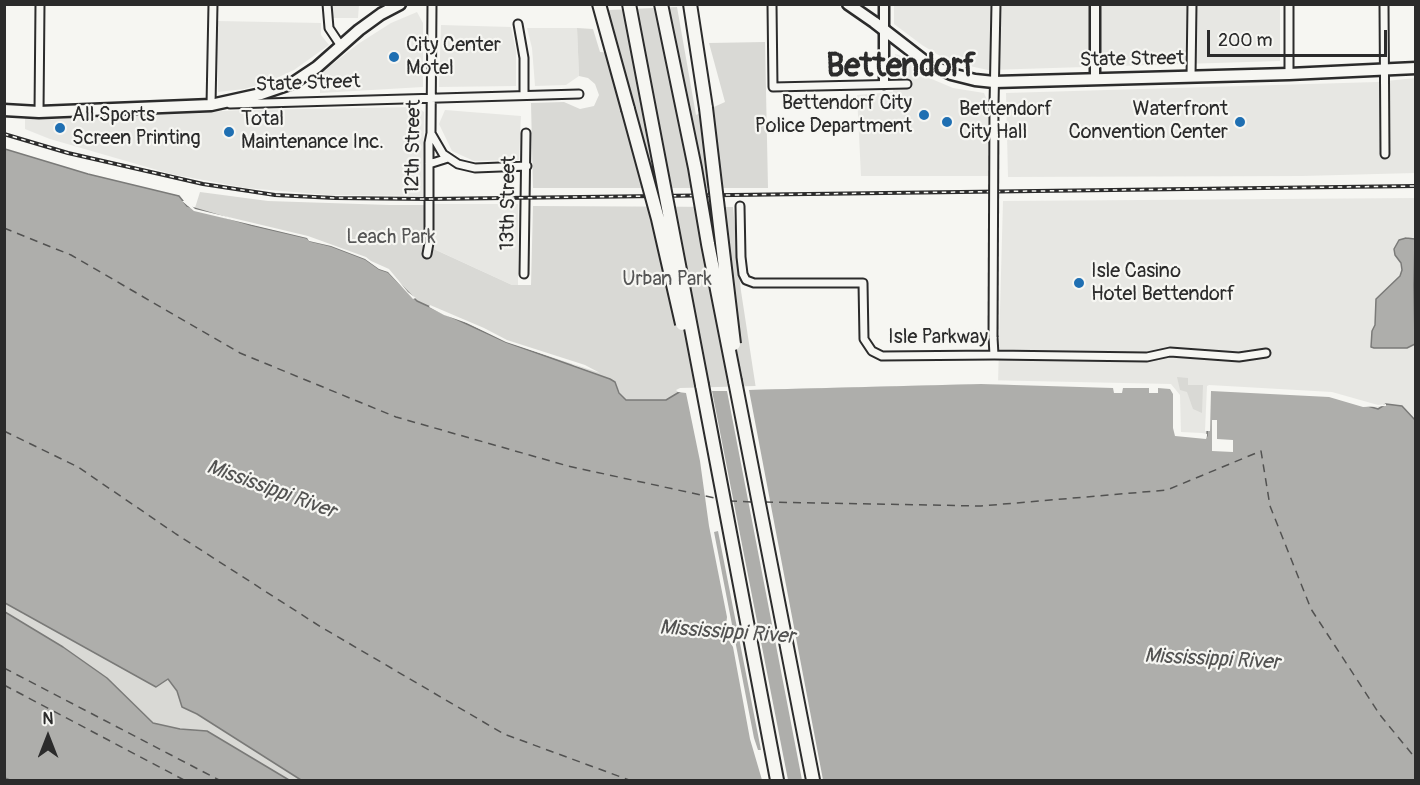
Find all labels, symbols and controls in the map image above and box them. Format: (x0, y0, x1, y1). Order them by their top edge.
scale bar (1210, 18, 1390, 56)
text: 200 m (1218, 29, 1273, 52)
place label: City Center Motel (406, 34, 501, 81)
street label: State Street (1079, 47, 1185, 73)
district label: Bettendorf (826, 49, 976, 87)
marker: City Center Motel (387, 50, 401, 64)
street label: State Street (255, 70, 361, 98)
place label: Bettendorf City Police Department (755, 92, 912, 139)
place label: Bettendorf City Hall (959, 98, 1052, 145)
place label: Waterfront Convention Center (1068, 98, 1228, 145)
street label: 12th Street (401, 99, 427, 195)
place label: All Sports Screen Printing (72, 104, 201, 151)
place label: Total Maintenance Inc. (241, 108, 384, 155)
marker: Bettendorf City Police Department (917, 108, 931, 122)
marker: Bettendorf City Hall (940, 115, 954, 129)
marker: Waterfront Convention Center (1233, 115, 1247, 129)
marker: All Sports Screen Printing (53, 121, 67, 135)
marker: Total Maintenance Inc. (222, 125, 236, 139)
street label: 13th Street (496, 155, 522, 251)
park label: Leach Park (346, 226, 436, 250)
place label: Isle Casino Hotel Bettendorf (1091, 260, 1235, 307)
park label: Urban Park (622, 268, 712, 292)
marker: Isle Casino Hotel Bettendorf (1072, 276, 1086, 290)
street label: Isle Parkway (888, 326, 988, 350)
water label: Mississippi River (203, 455, 339, 525)
water label: Mississippi River (658, 616, 796, 650)
water label: Mississippi River (1144, 644, 1280, 676)
north arrow (18, 707, 78, 767)
text: N (43, 709, 53, 729)

